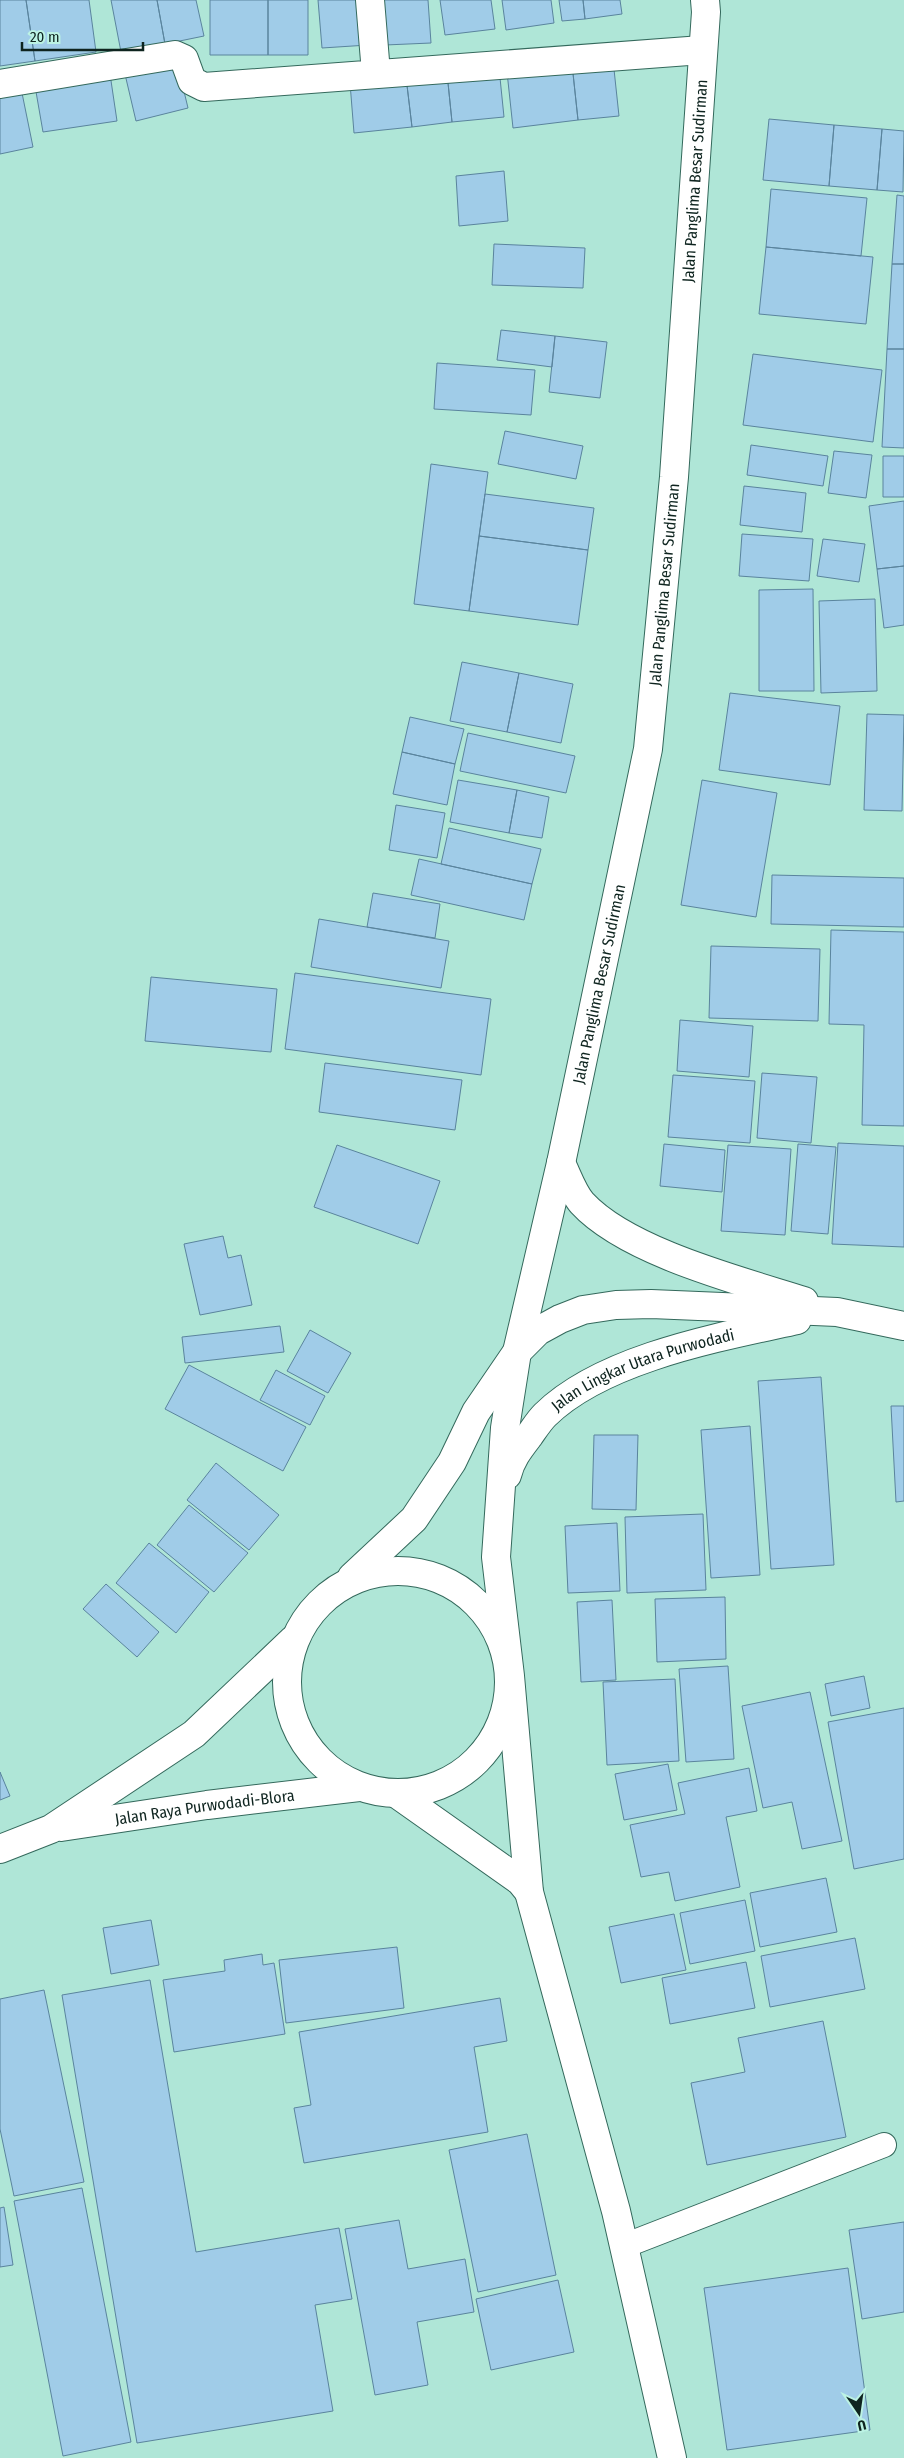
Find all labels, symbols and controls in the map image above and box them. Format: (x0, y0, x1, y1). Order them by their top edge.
scale bar (22, 20, 144, 52)
text: 20 m (30, 28, 60, 46)
street label: Jalan Panglima Besar Sudirman (678, 79, 711, 283)
street label: Jalan Panglima Besar Sudirman (645, 482, 683, 687)
street label: Jalan Panglima Besar Sudirman (568, 882, 629, 1085)
street label: Jalan Lingkar Utara Purwodadi (547, 1325, 736, 1415)
street label: Jalan Raya Purwodadi-Blora (113, 1785, 296, 1828)
north arrow (834, 2388, 884, 2438)
text: U (856, 2416, 868, 2434)

